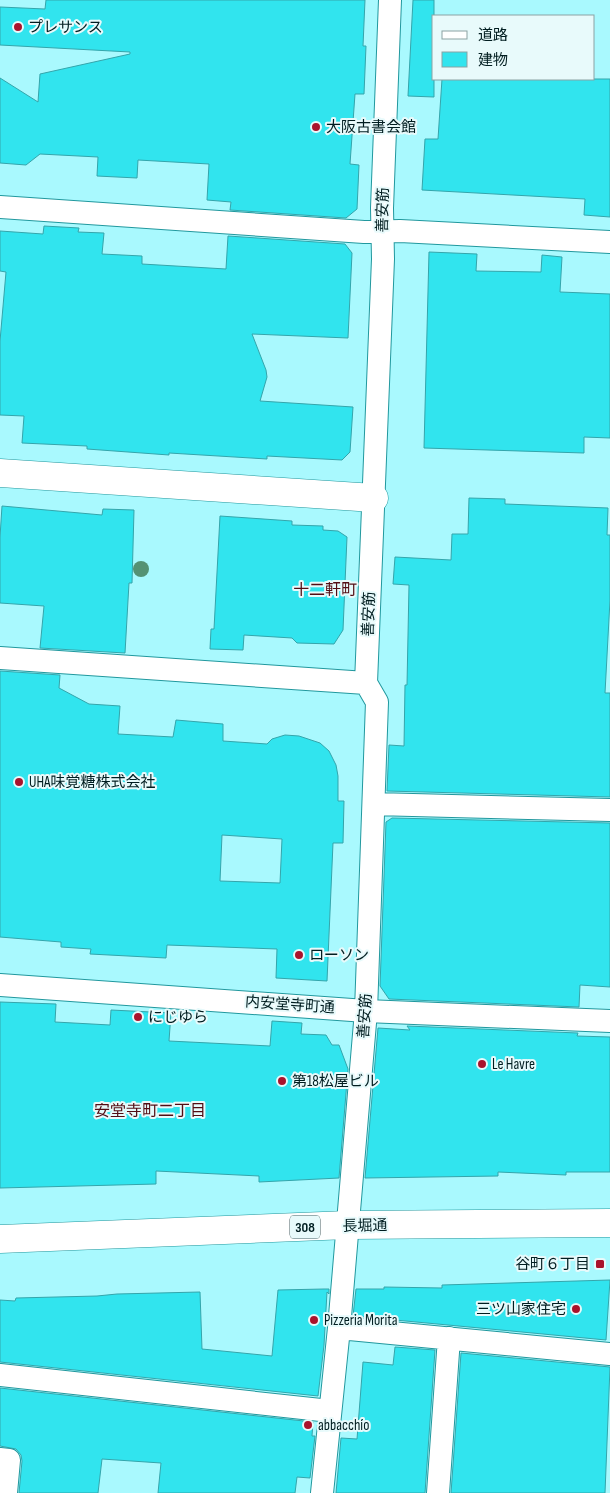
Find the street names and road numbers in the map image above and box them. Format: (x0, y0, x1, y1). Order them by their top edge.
street label: 善安筋 (373, 187, 393, 233)
street label: 善安筋 (359, 591, 379, 637)
street label: 内安堂寺町通 (244, 992, 336, 1018)
street label: 善安筋 (354, 993, 376, 1039)
road number: 308 (290, 1216, 320, 1238)
street label: 長堀通 (342, 1216, 388, 1236)

